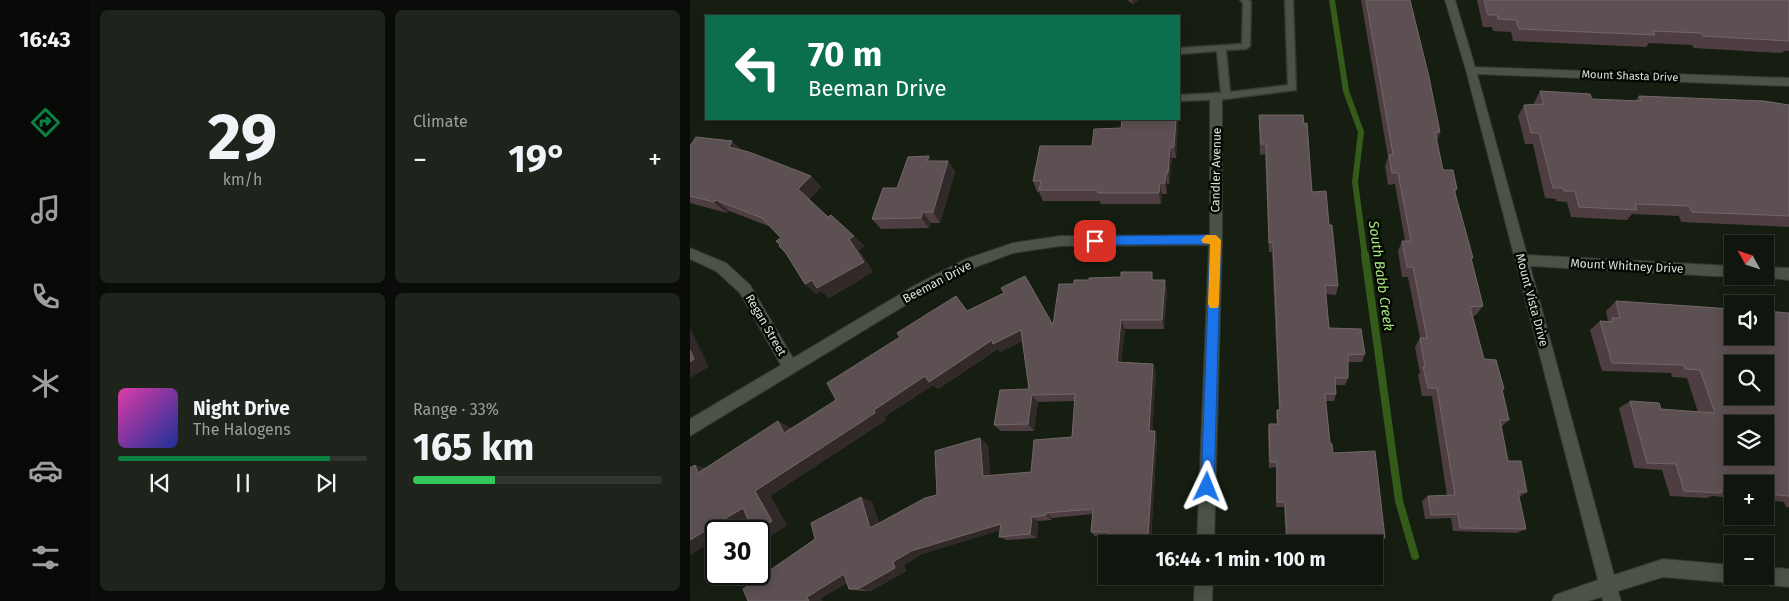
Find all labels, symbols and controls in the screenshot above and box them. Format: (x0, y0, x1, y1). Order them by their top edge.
text: 16:43 (19, 26, 71, 53)
text: 70 m (808, 33, 882, 75)
icon: left (725, 35, 790, 100)
street label: Mount Shasta Drive (1581, 68, 1679, 84)
text: Beeman Drive (808, 75, 947, 102)
text: 29 (208, 98, 277, 176)
icon: directions (28, 105, 63, 140)
text: Climate (413, 112, 468, 131)
street label: Candler Avenue (1208, 127, 1224, 213)
text: 19° (508, 136, 567, 182)
text: − (413, 143, 427, 176)
text: + (648, 143, 662, 176)
text: km/h (223, 170, 262, 189)
icon: music (28, 192, 63, 227)
water label: South Babb Creek (1365, 219, 1397, 333)
pin (1074, 220, 1116, 262)
icon: arrive (1081, 227, 1109, 255)
north arrow (1724, 235, 1774, 285)
map controls (1724, 235, 1774, 585)
street label: Mount Vista Drive (1513, 252, 1551, 348)
street label: Mount Whitney Drive (1570, 256, 1684, 276)
street label: Beeman Drive (900, 258, 974, 306)
icon: phone (28, 279, 63, 314)
street label: Regan Street (743, 292, 790, 359)
button: sound (1724, 295, 1774, 345)
button: search (1724, 355, 1774, 405)
icon: climate (28, 366, 63, 401)
text: Night Drive (193, 397, 290, 420)
text: Range · 33% (413, 400, 499, 419)
button: layers (1724, 415, 1774, 465)
text: The Halogens (193, 420, 291, 439)
text: 165 km (413, 424, 534, 470)
icon: car (28, 453, 63, 488)
position arrow (1180, 460, 1232, 512)
icon: previous (146, 469, 174, 497)
icon: pause (229, 469, 257, 497)
icon: next (312, 469, 340, 497)
button: + (1724, 475, 1774, 525)
speed limit sign: 30 (705, 520, 770, 585)
button: − (1724, 535, 1774, 585)
icon: filters (28, 540, 63, 575)
text: 16:44 · 1 min · 100 m (1156, 548, 1325, 571)

